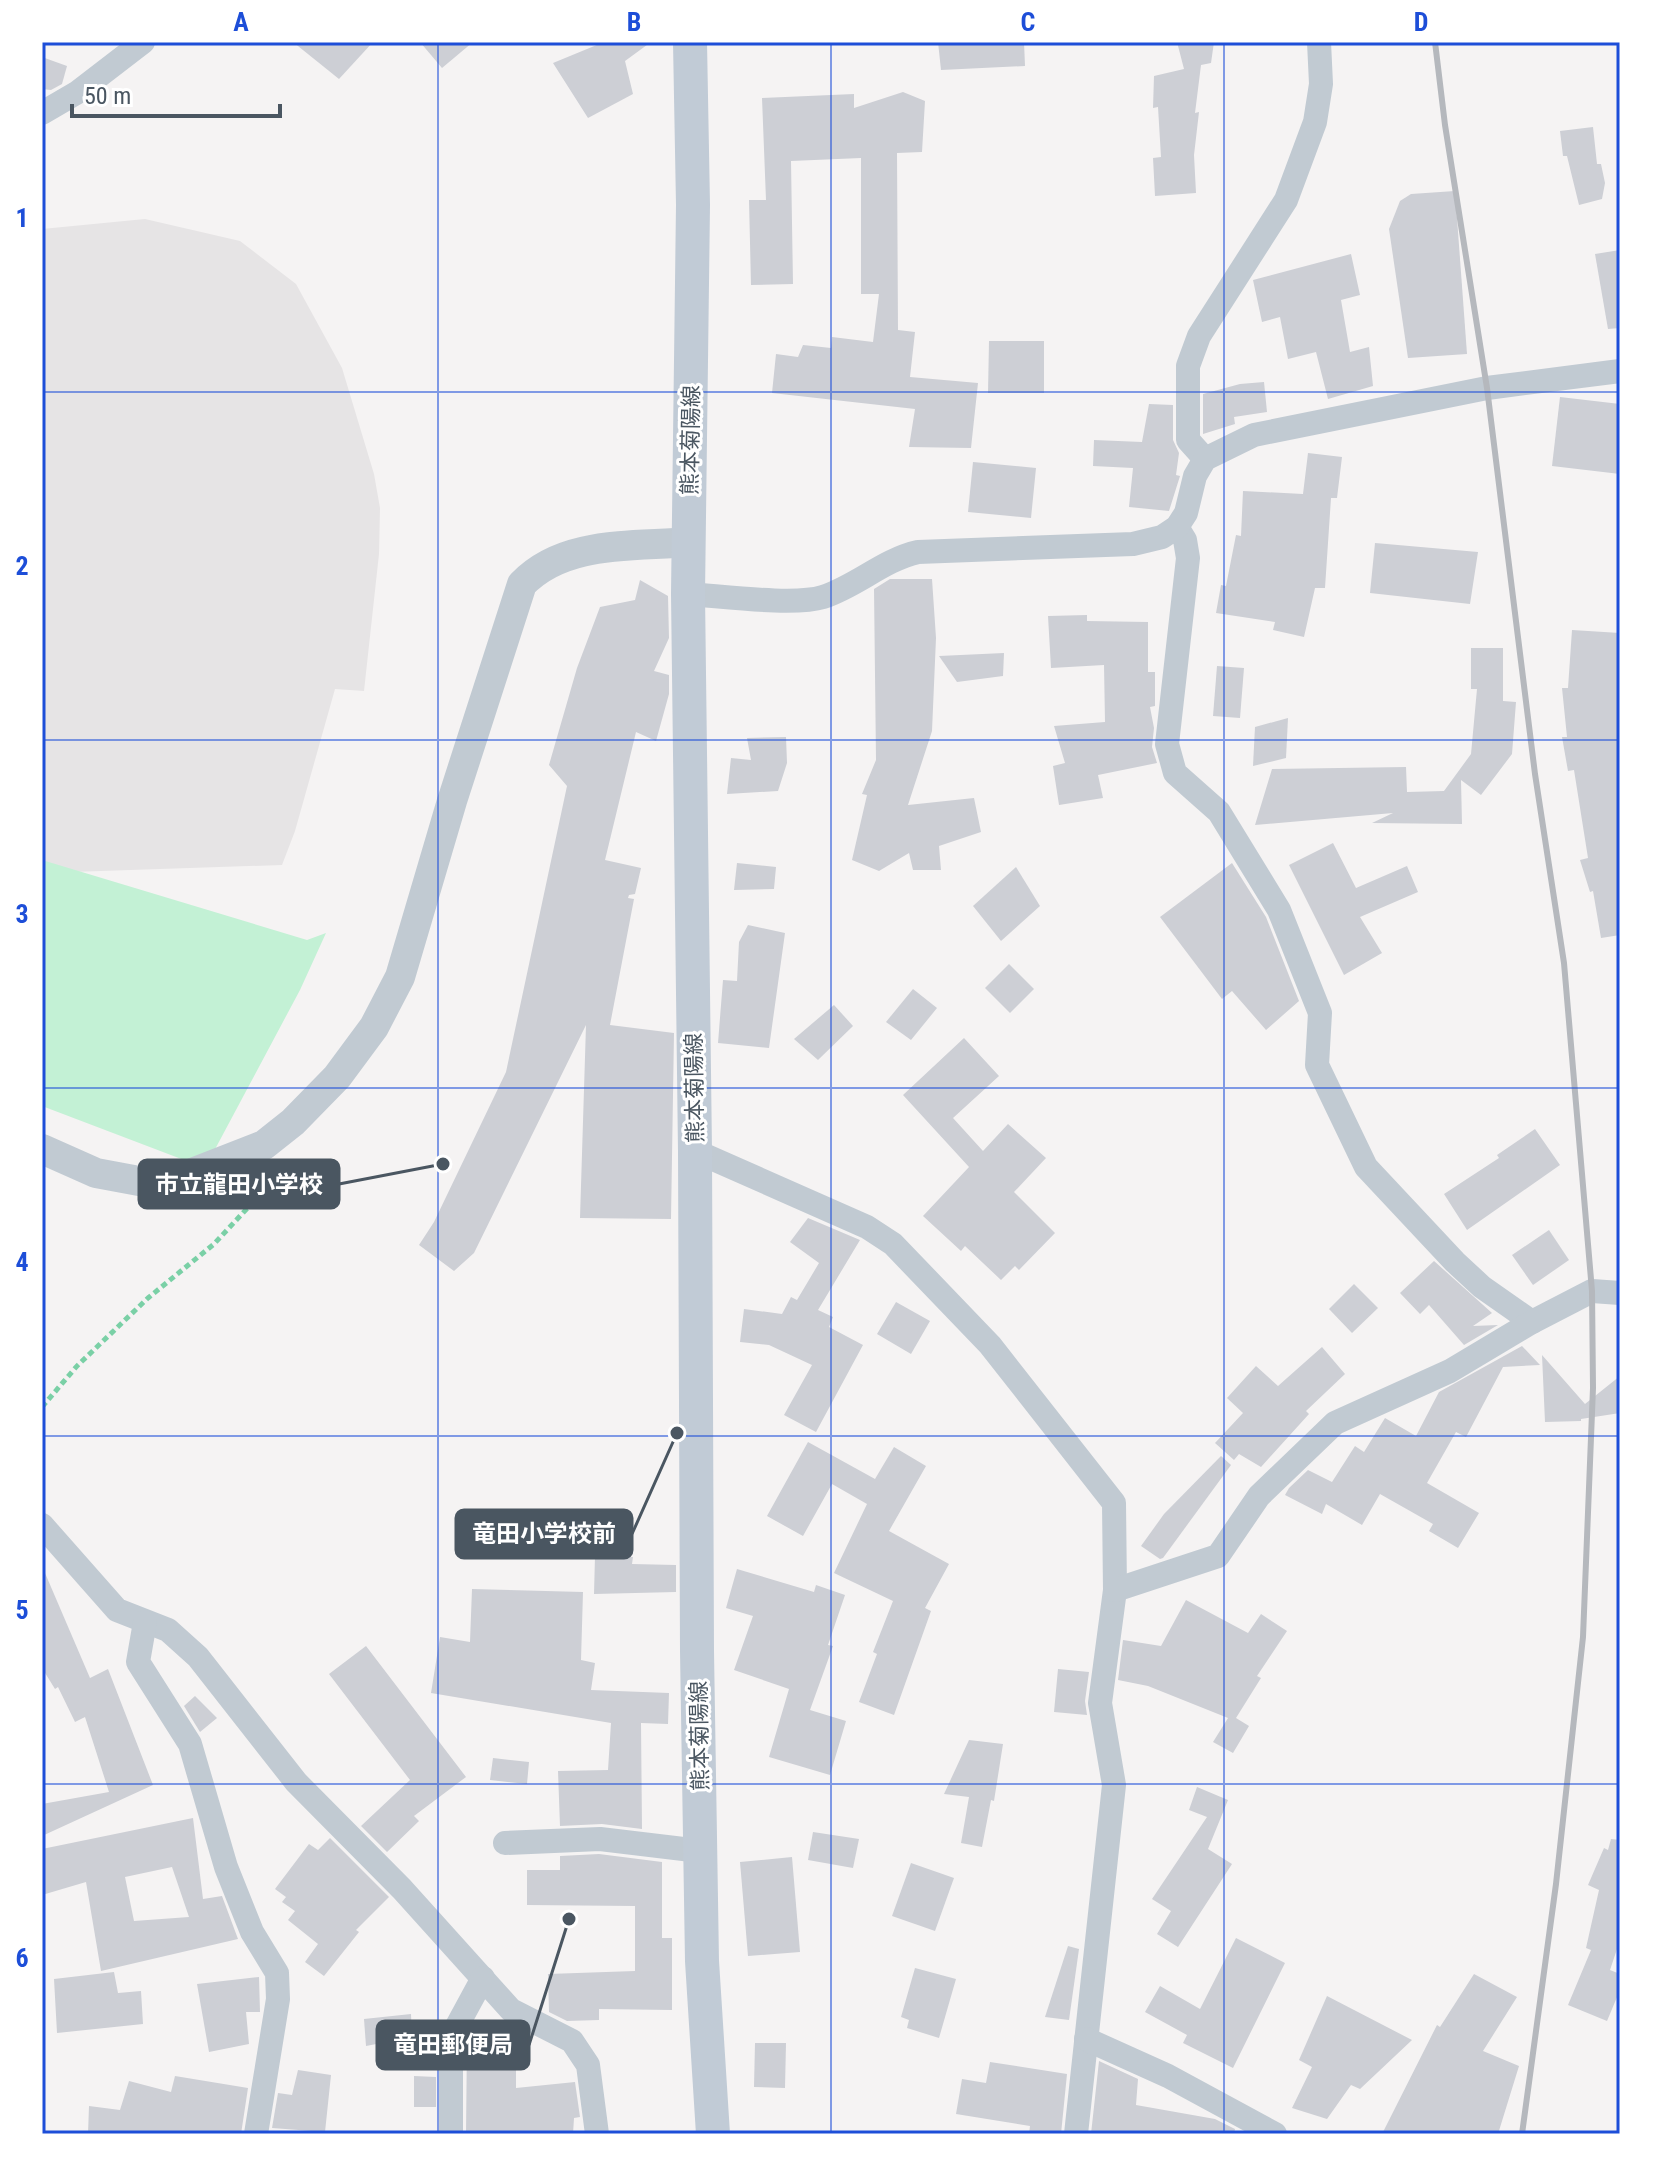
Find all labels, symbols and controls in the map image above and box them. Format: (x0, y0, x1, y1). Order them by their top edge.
text: A (233, 7, 249, 37)
text: B (627, 7, 641, 37)
text: C (1021, 7, 1036, 37)
text: D (1414, 7, 1428, 37)
scale bar (72, 68, 280, 118)
text: 50 m (84, 82, 131, 110)
text: 1 (15, 203, 29, 233)
street label: 熊本菊陽線 (677, 385, 704, 495)
text: 2 (15, 551, 29, 581)
text: 3 (15, 899, 29, 929)
street label: 熊本菊陽線 (681, 1033, 708, 1143)
callout: 市立龍田小学校 (139, 1160, 339, 1208)
text: 市立龍田小学校 (155, 1171, 323, 1199)
text: 4 (15, 1247, 29, 1277)
callout: 竜田小学校前 (456, 1510, 632, 1558)
text: 竜田小学校前 (472, 1520, 616, 1548)
text: 5 (15, 1595, 29, 1625)
street label: 熊本菊陽線 (686, 1681, 713, 1791)
text: 6 (15, 1943, 29, 1973)
callout: 竜田郵便局 (377, 2021, 529, 2069)
text: 竜田郵便局 (393, 2031, 513, 2059)

